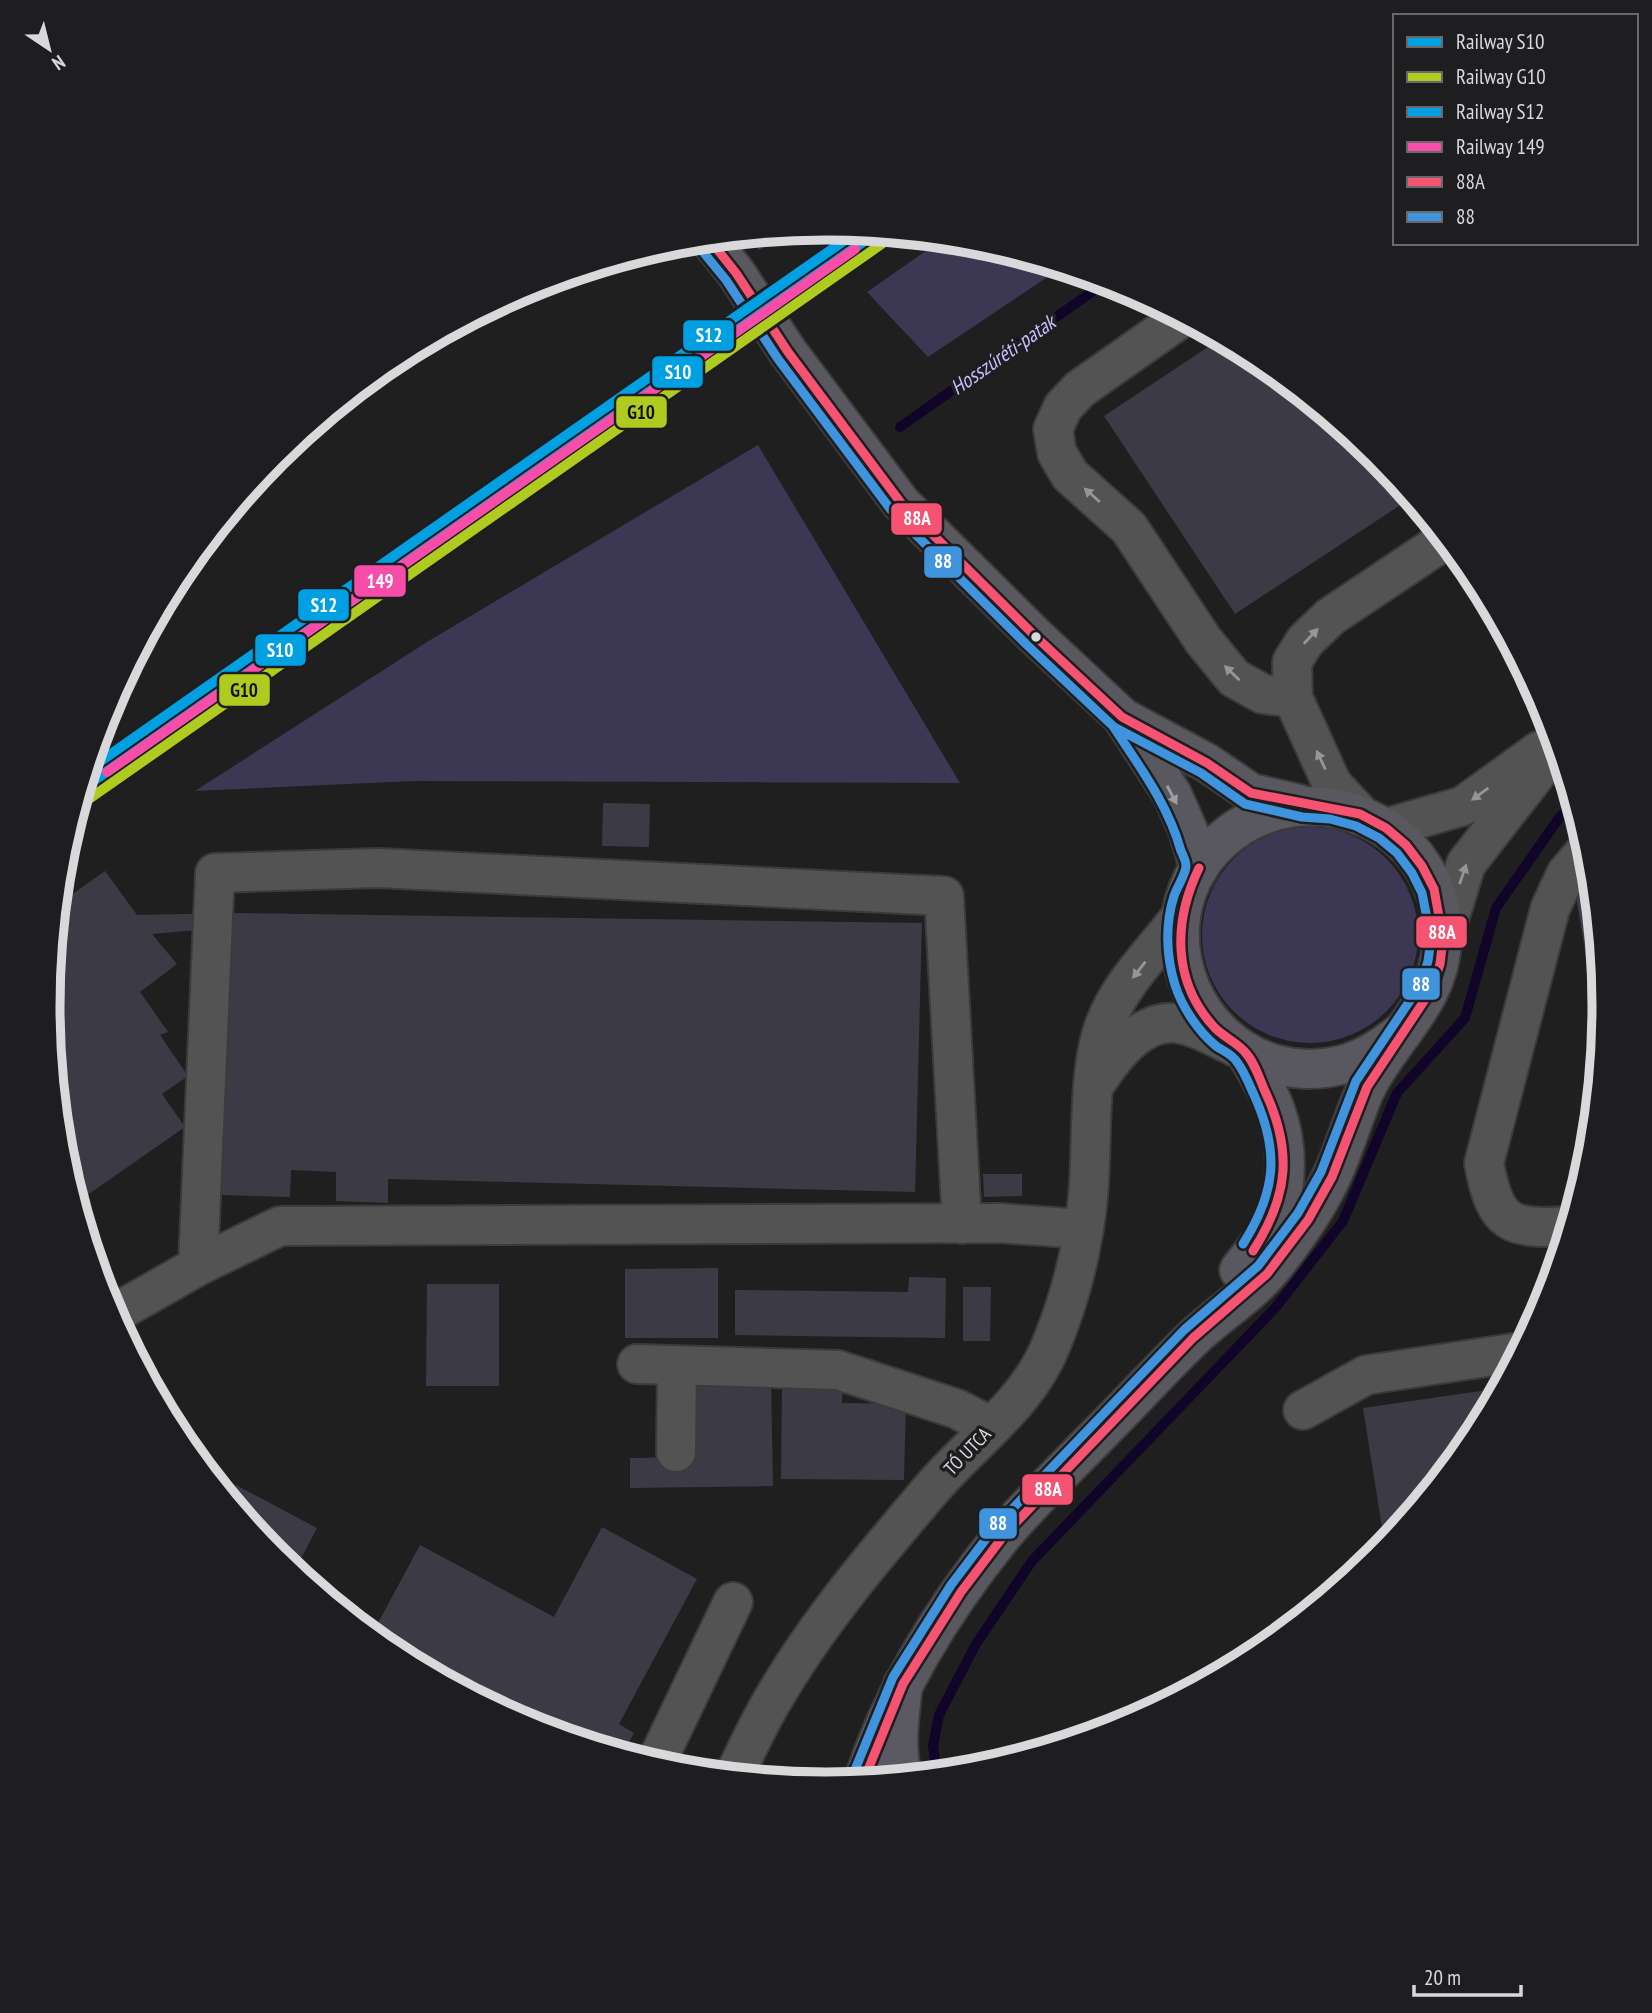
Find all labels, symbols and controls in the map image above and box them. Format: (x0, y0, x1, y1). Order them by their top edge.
north arrow (14, 14, 84, 84)
legend (1393, 14, 1638, 245)
text: Railway S10 (1456, 28, 1544, 55)
text: N (48, 50, 70, 76)
text: Railway G10 (1456, 63, 1546, 90)
text: Railway S12 (1456, 98, 1544, 125)
text: Railway 149 (1456, 133, 1545, 160)
text: 88A (1456, 168, 1485, 195)
text: 88 (1456, 203, 1475, 230)
water label: Hosszúréti-patak (945, 307, 1063, 401)
line badge: S12 (682, 319, 735, 352)
text: S12 (696, 323, 722, 347)
line badge: S10 (651, 355, 704, 389)
text: S10 (665, 360, 691, 384)
line badge: G10 (615, 395, 668, 429)
text: G10 (627, 400, 655, 424)
one-way arrow (1084, 488, 1101, 504)
line badge: 88A (890, 502, 943, 536)
text: 88A (903, 506, 931, 530)
line badge: 88 (923, 545, 963, 579)
text: 88 (934, 549, 952, 573)
line badge: 149 (353, 564, 407, 598)
text: 149 (366, 569, 394, 593)
line badge: S12 (297, 588, 350, 622)
text: S12 (311, 593, 337, 617)
one-way arrow (1302, 628, 1318, 645)
unlabelled marker (1029, 630, 1043, 644)
line badge: S10 (254, 633, 307, 667)
text: S10 (267, 638, 293, 662)
one-way arrow (1223, 665, 1241, 681)
line badge: G10 (218, 673, 271, 707)
text: G10 (230, 678, 258, 702)
one-way arrow (1315, 750, 1327, 770)
one-way arrow (1166, 786, 1178, 805)
one-way arrow (1471, 786, 1489, 800)
one-way arrow (1458, 864, 1469, 885)
line badge: 88A (1415, 915, 1468, 949)
text: 88A (1428, 920, 1456, 944)
one-way arrow (1131, 961, 1146, 979)
line badge: 88 (1401, 967, 1441, 1001)
text: 88 (1412, 972, 1430, 996)
street label: TÓ UTCA (939, 1422, 995, 1480)
line badge: 88A (1021, 1473, 1074, 1506)
text: 88A (1034, 1477, 1062, 1501)
line badge: 88 (978, 1507, 1018, 1540)
text: 88 (989, 1511, 1007, 1535)
scale bar (1414, 1954, 1521, 1998)
text: 20 m (1424, 1964, 1461, 1991)

